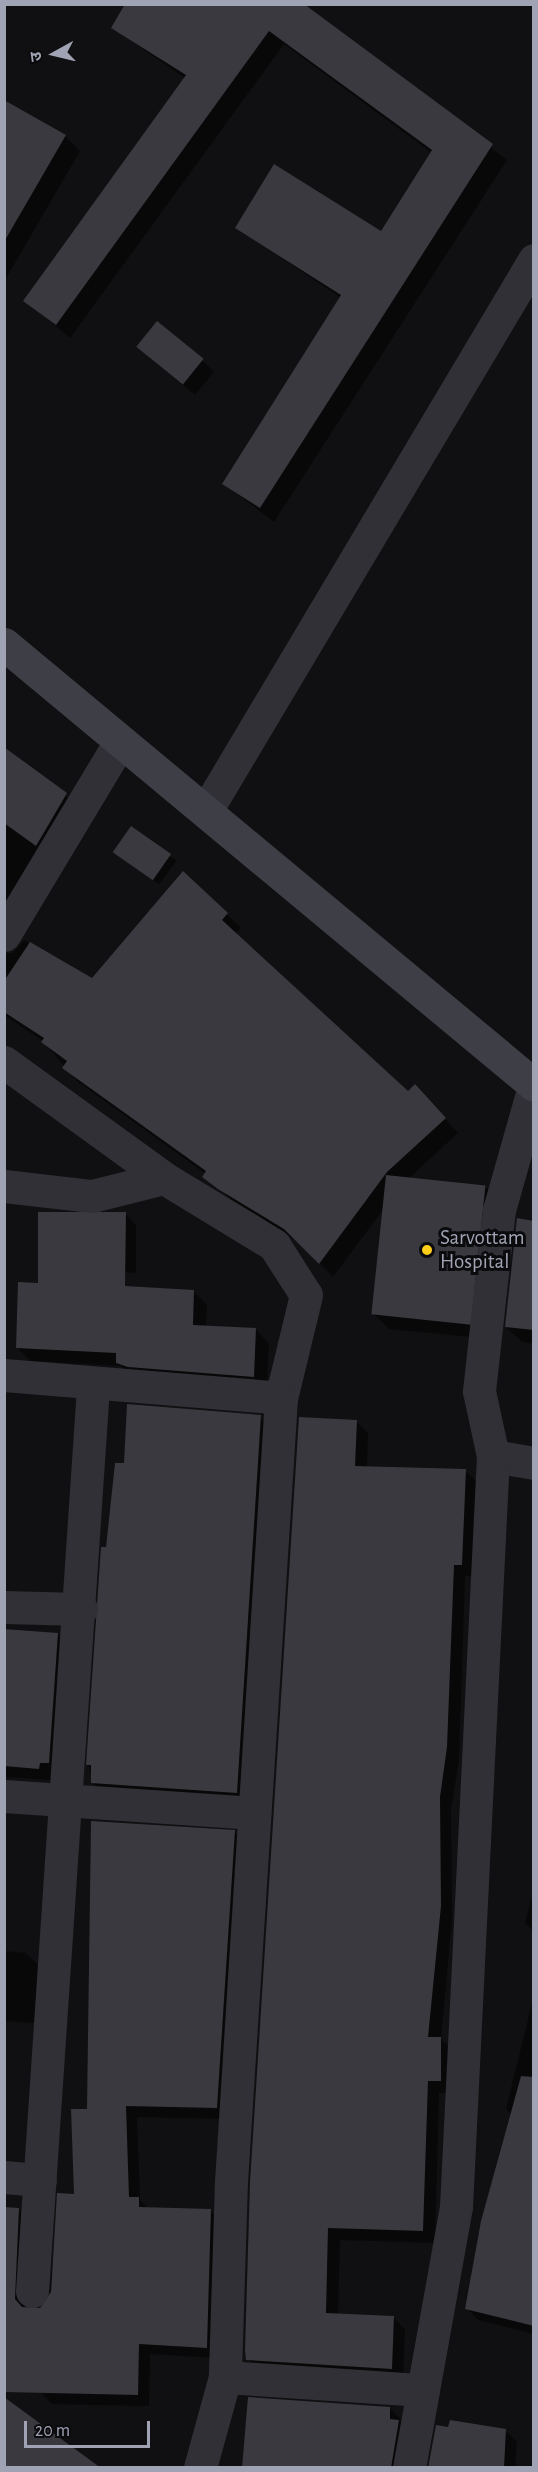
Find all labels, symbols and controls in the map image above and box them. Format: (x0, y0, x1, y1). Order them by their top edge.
north arrow (24, 24, 84, 84)
text: उ (28, 51, 45, 62)
place label: Sarvottam Hospital (440, 1225, 525, 1275)
marker: Sarvottam Hospital (418, 1241, 436, 1259)
scale bar (27, 2409, 153, 2447)
text: 20 m (35, 2422, 70, 2440)

